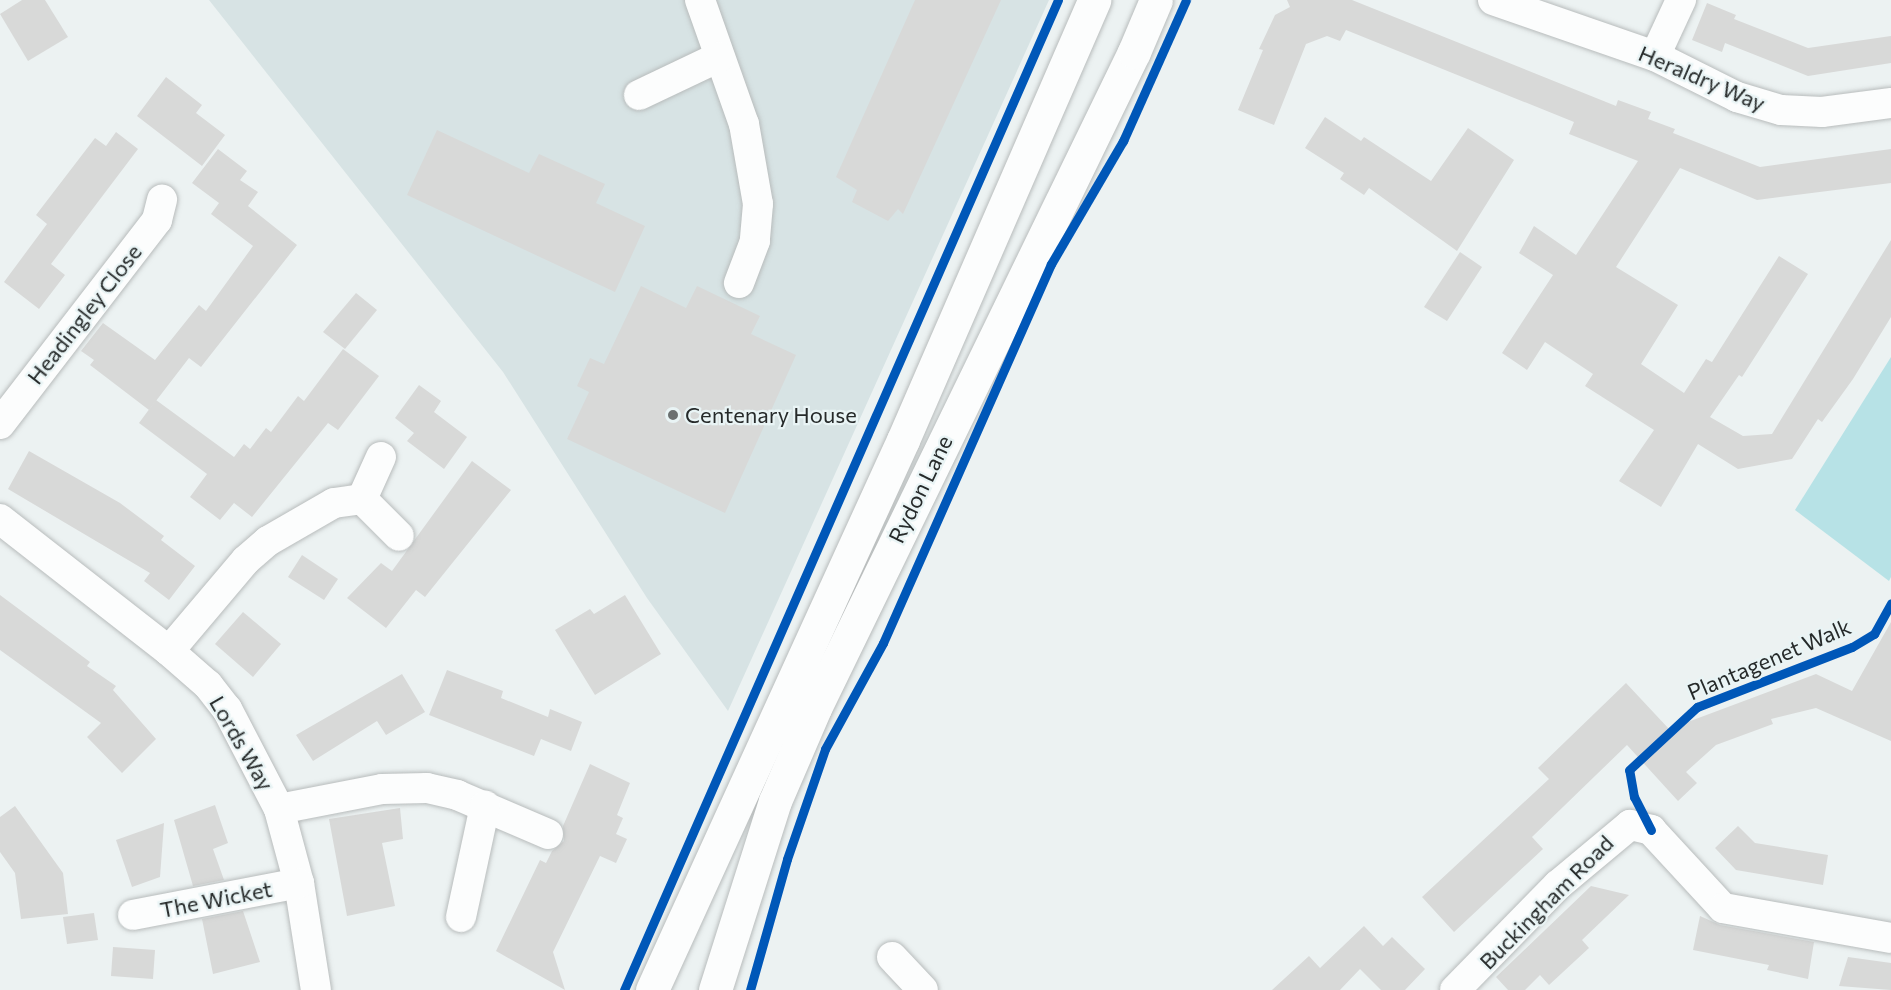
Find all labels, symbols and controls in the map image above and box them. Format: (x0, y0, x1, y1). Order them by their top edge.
street label: Heraldry Way (1635, 40, 1769, 116)
street label: Headingley Close (21, 239, 147, 389)
place label: Centenary House (685, 402, 857, 428)
marker: Centenary House (666, 408, 680, 422)
street label: Rydon Lane (883, 431, 957, 547)
street label: Plantagenet Walk (1683, 613, 1855, 705)
street label: Lords Way (204, 691, 280, 795)
street label: Buckingham Road (1474, 830, 1618, 974)
street label: The Wicket (158, 875, 274, 923)

